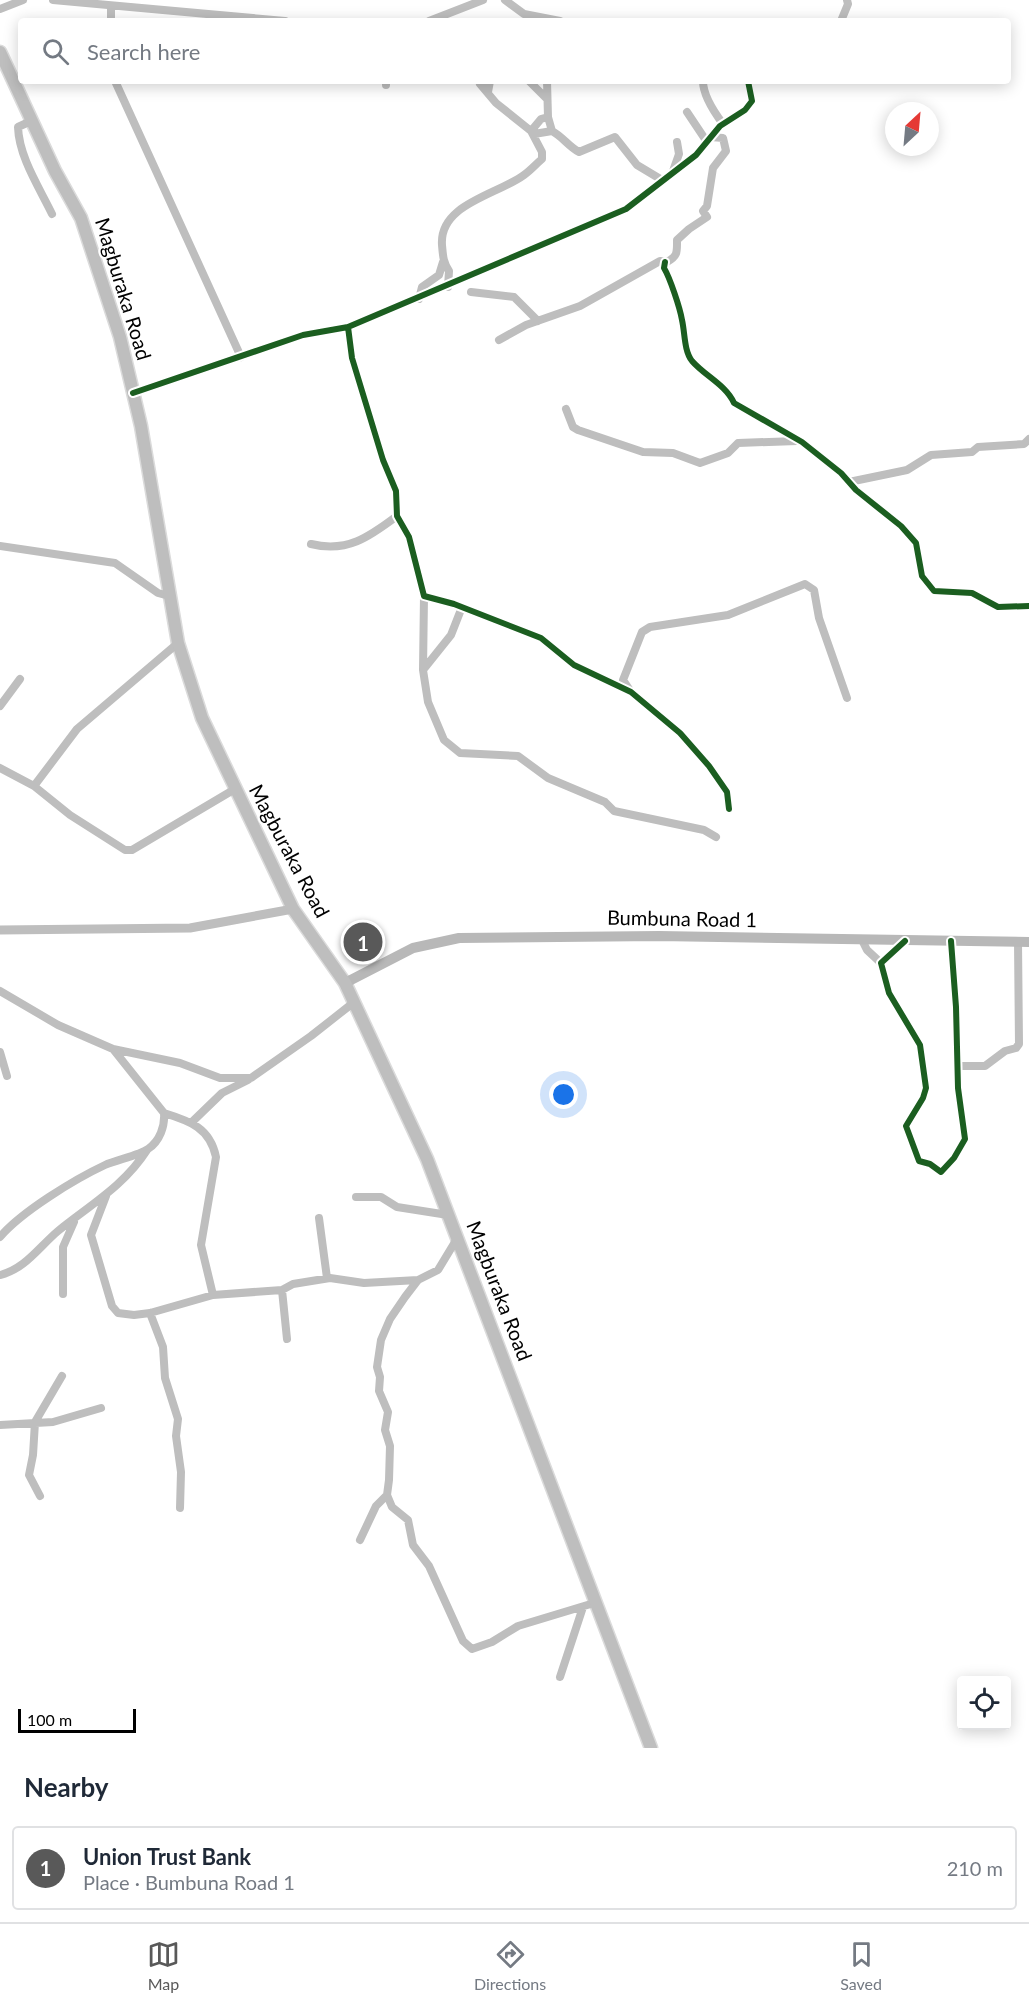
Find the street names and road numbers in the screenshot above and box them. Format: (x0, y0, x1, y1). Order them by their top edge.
street label: Magburaka Road (91, 215, 157, 363)
street label: Magburaka Road (245, 780, 335, 921)
street label: Bumbuna Road 1 (607, 905, 757, 931)
street label: Magburaka Road (462, 1217, 538, 1364)

